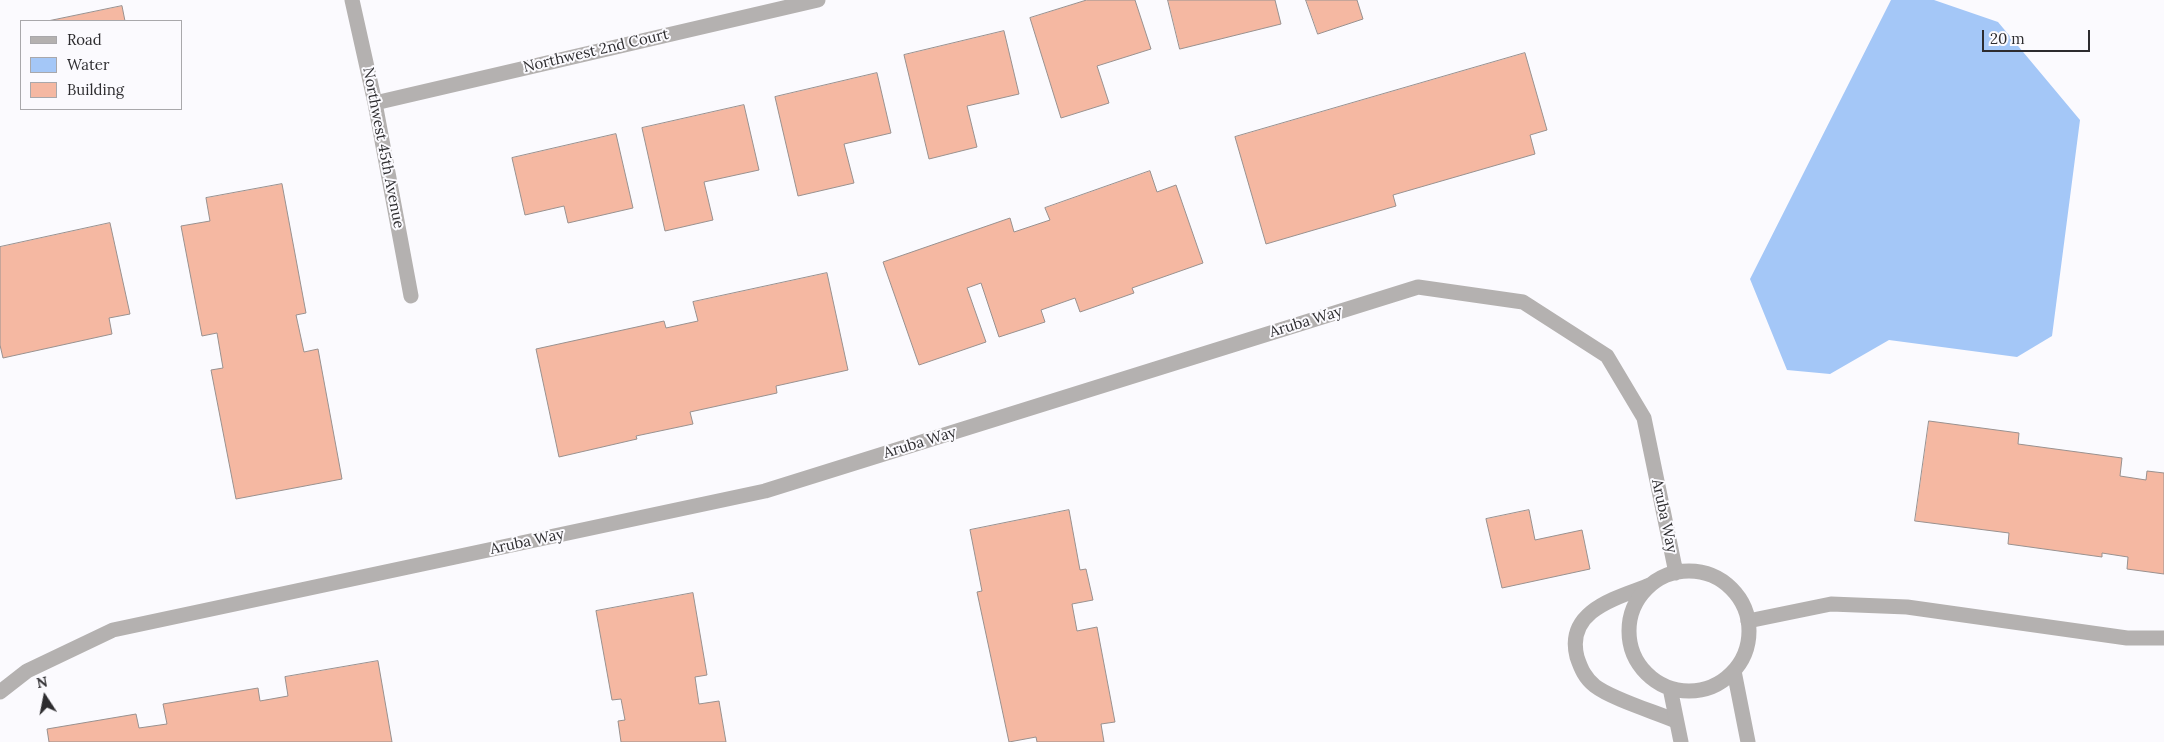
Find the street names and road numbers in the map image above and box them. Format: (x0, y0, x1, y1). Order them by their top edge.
street label: Northwest 2nd Court (522, 26, 670, 76)
street label: Northwest 45th Avenue (359, 66, 407, 230)
street label: Aruba Way (1267, 302, 1345, 342)
street label: Aruba Way (881, 423, 959, 463)
street label: Aruba Way (1647, 477, 1681, 555)
street label: Aruba Way (488, 525, 566, 559)

